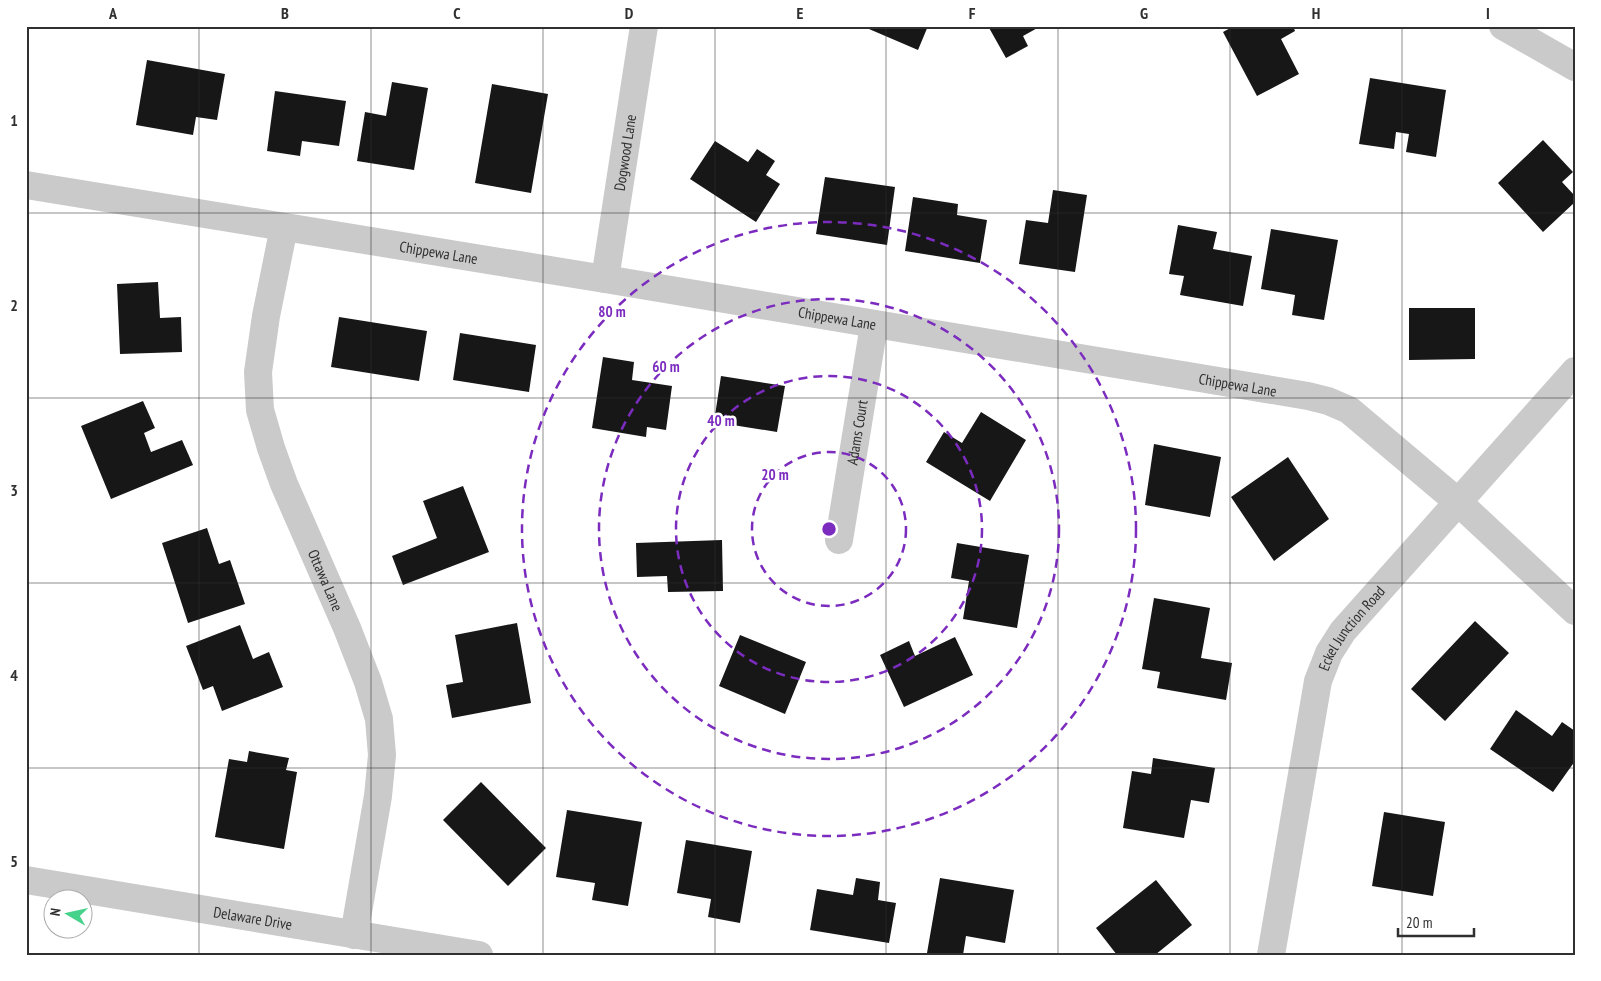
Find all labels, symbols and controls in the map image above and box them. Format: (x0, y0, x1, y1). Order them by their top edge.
text: A (108, 3, 118, 23)
text: B (281, 3, 289, 23)
text: C (453, 3, 461, 23)
text: D (625, 3, 634, 23)
text: E (797, 3, 804, 23)
text: F (969, 3, 976, 23)
text: G (1140, 3, 1148, 23)
text: H (1312, 3, 1320, 23)
text: I (1486, 3, 1490, 23)
text: 1 (10, 110, 18, 130)
street label: Dogwood Lane (609, 113, 640, 192)
street label: Chippewa Lane (398, 236, 479, 268)
text: 2 (10, 295, 18, 315)
text: 80 m (598, 302, 626, 321)
street label: Chippewa Lane (797, 302, 878, 333)
text: 60 m (652, 357, 680, 376)
street label: Chippewa Lane (1197, 368, 1278, 400)
street label: Adams Court (842, 398, 871, 466)
text: 40 m (707, 411, 735, 430)
text: 20 m (761, 465, 789, 484)
text: 3 (10, 480, 18, 500)
centre of rings (820, 520, 838, 538)
street label: Ottawa Lane (304, 546, 348, 614)
street label: Eckel Junction Road (1314, 582, 1389, 673)
text: 4 (10, 665, 18, 685)
text: 5 (10, 851, 18, 871)
north arrow (42, 888, 92, 938)
street label: Delaware Drive (212, 902, 294, 933)
scale bar (1398, 906, 1475, 938)
text: N (46, 907, 65, 917)
text: 20 m (1406, 913, 1432, 932)

